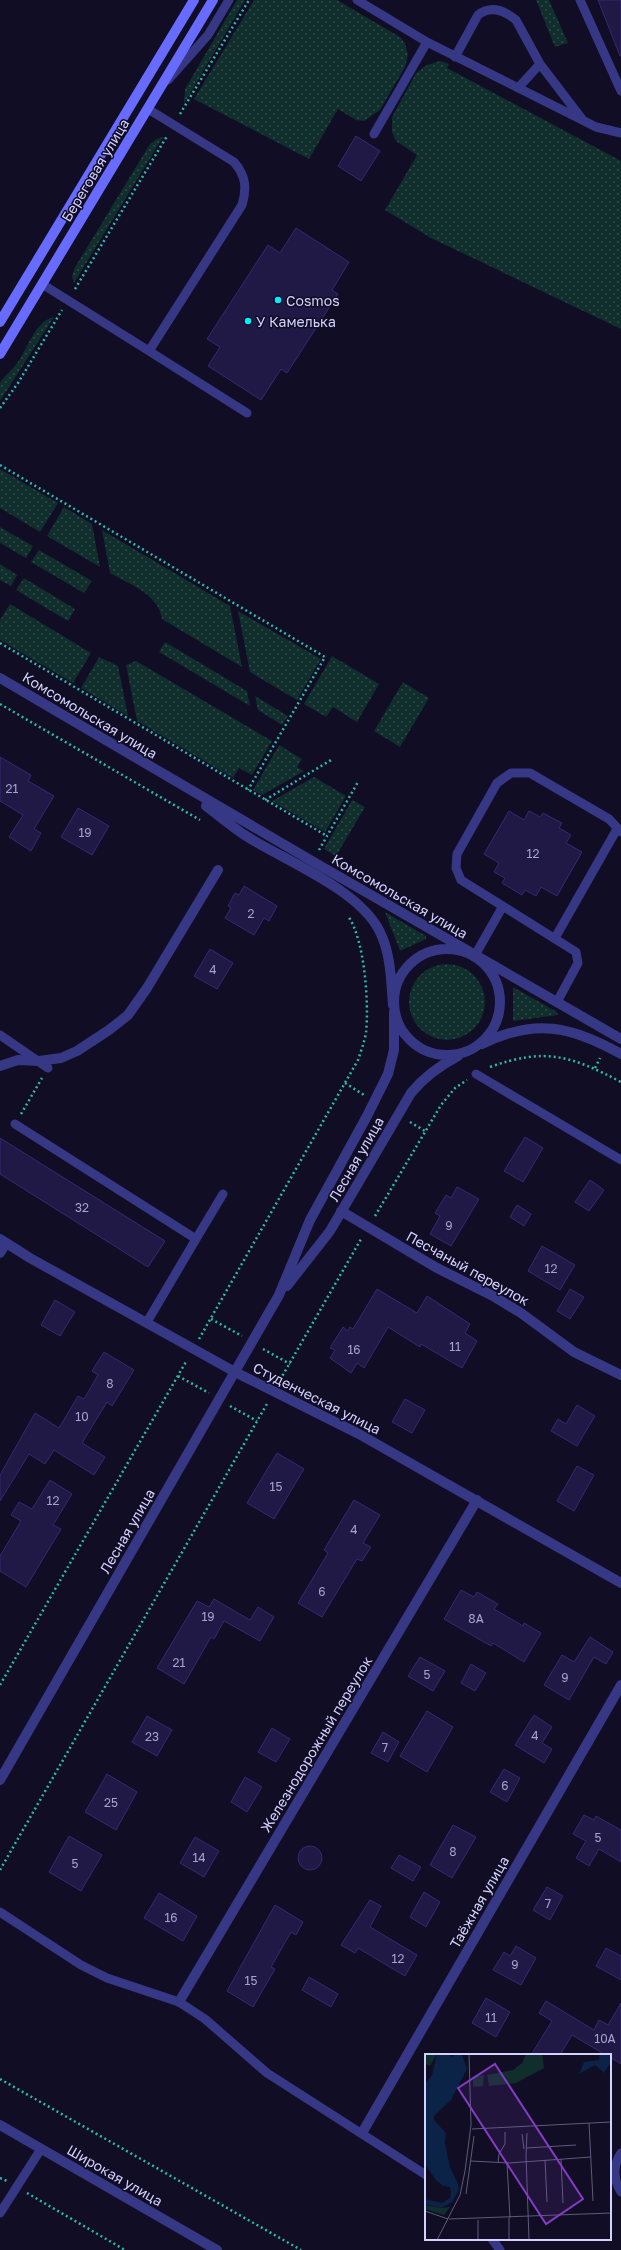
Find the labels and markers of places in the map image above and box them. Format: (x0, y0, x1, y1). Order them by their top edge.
place label: Cosmos (286, 292, 340, 309)
marker: Cosmos (273, 295, 283, 305)
place label: У Камелька (256, 313, 336, 330)
marker: У Камелька (243, 316, 253, 326)

